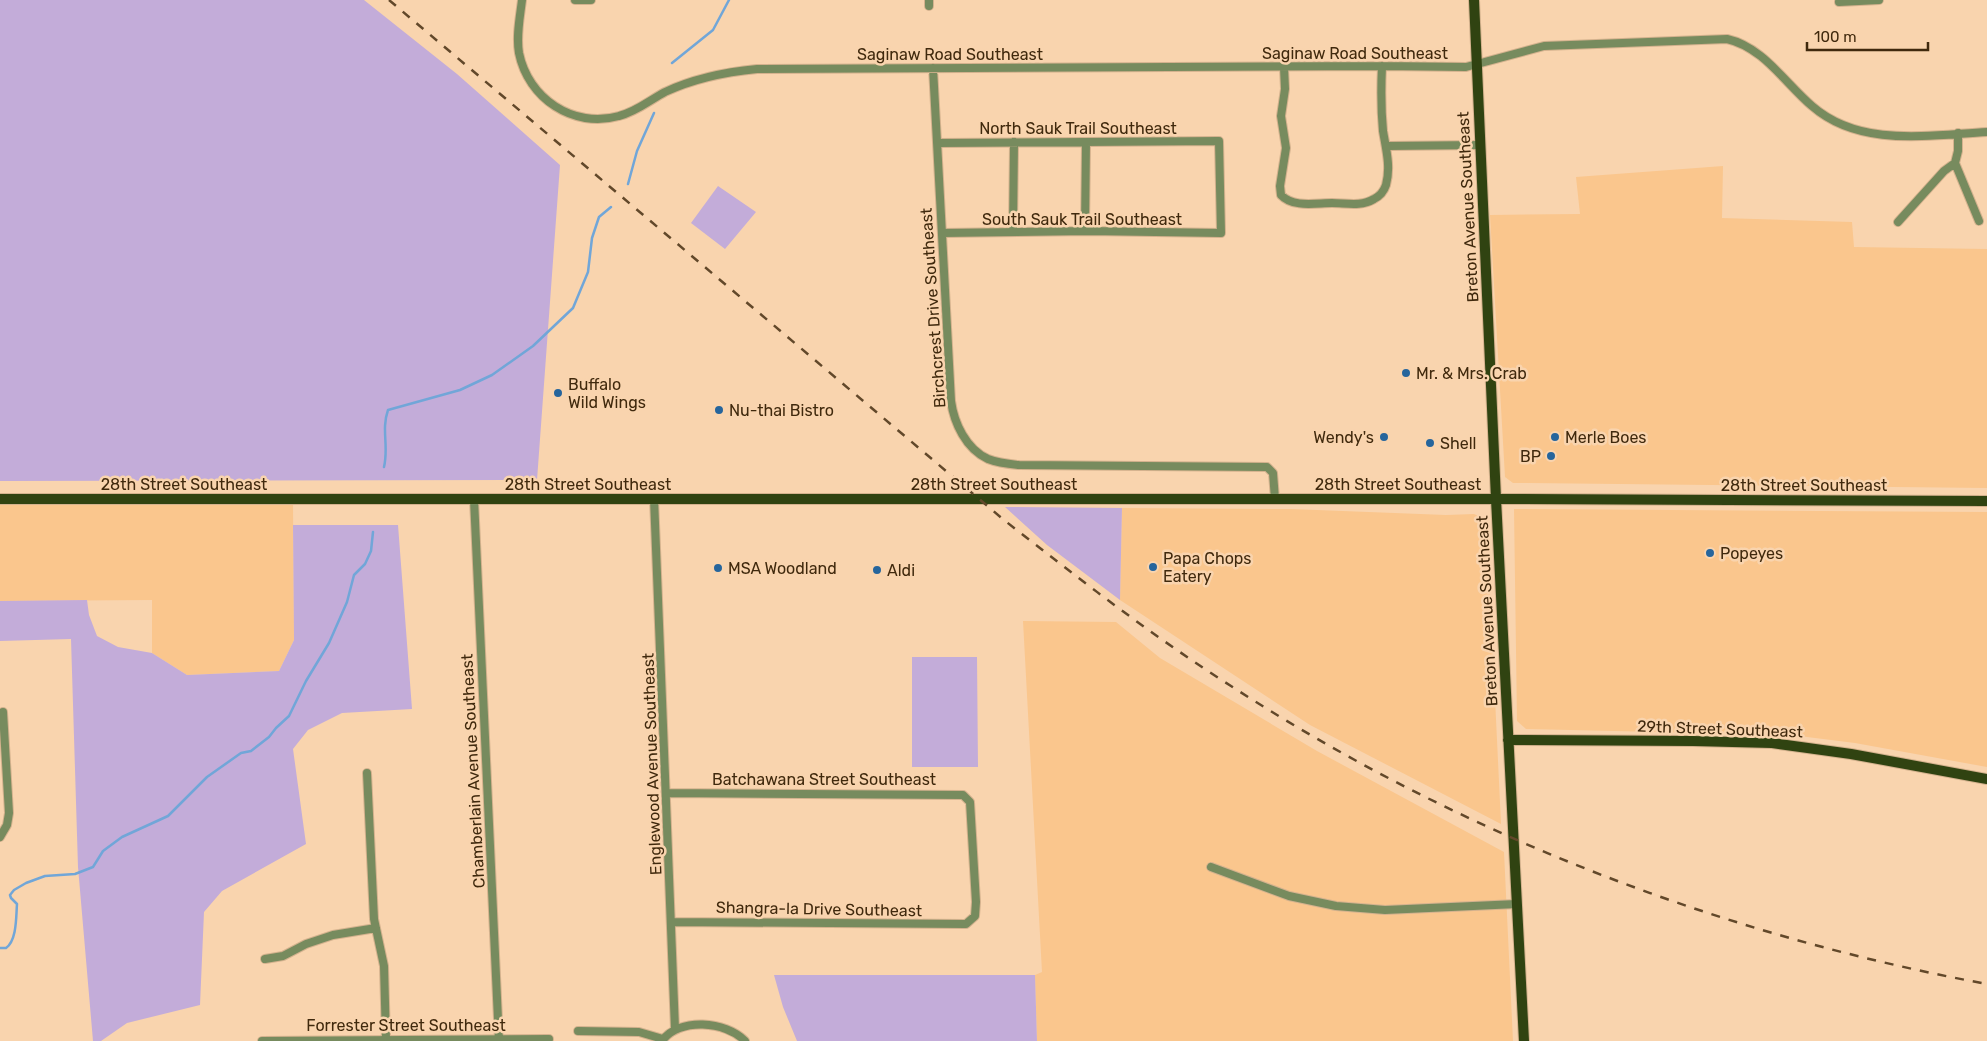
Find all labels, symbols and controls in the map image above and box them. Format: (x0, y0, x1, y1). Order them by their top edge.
scale bar (1807, 20, 1928, 52)
text: 100 m (1814, 28, 1856, 46)
street label: Saginaw Road Southeast (1262, 44, 1448, 63)
street label: Saginaw Road Southeast (857, 45, 1043, 64)
street label: Breton Avenue Southeast (1454, 111, 1482, 303)
street label: North Sauk Trail Southeast (979, 119, 1177, 138)
street label: Birchcrest Drive Southeast (917, 207, 949, 409)
street label: South Sauk Trail Southeast (982, 210, 1182, 229)
place label: Mr. & Mrs. Crab (1416, 364, 1527, 383)
marker: Mr. & Mrs. Crab (1400, 367, 1412, 379)
place label: Buffalo Wild Wings (568, 375, 646, 412)
marker: Buffalo Wild Wings (552, 387, 564, 399)
place label: Nu-thai Bistro (729, 401, 834, 420)
marker: Nu-thai Bistro (713, 404, 725, 416)
place label: Wendy's (1313, 428, 1374, 447)
place label: Merle Boes (1565, 428, 1647, 447)
marker: Wendy's (1378, 431, 1390, 443)
marker: Merle Boes (1549, 431, 1561, 443)
place label: Shell (1440, 434, 1476, 453)
marker: Shell (1424, 437, 1436, 449)
place label: BP (1520, 447, 1541, 466)
marker: BP (1545, 450, 1557, 462)
street label: 28th Street Southeast (101, 475, 267, 494)
street label: 28th Street Southeast (505, 475, 671, 494)
street label: 28th Street Southeast (911, 475, 1077, 494)
street label: 28th Street Southeast (1315, 475, 1481, 494)
street label: 28th Street Southeast (1721, 476, 1887, 495)
street label: Breton Avenue Southeast (1473, 515, 1501, 707)
place label: Popeyes (1720, 544, 1783, 563)
marker: Popeyes (1704, 547, 1716, 559)
place label: Papa Chops Eatery (1163, 549, 1252, 586)
place label: MSA Woodland (728, 559, 837, 578)
place label: Aldi (887, 561, 915, 580)
marker: Papa Chops Eatery (1147, 561, 1159, 573)
marker: MSA Woodland (712, 562, 724, 574)
marker: Aldi (871, 564, 883, 576)
street label: Englewood Avenue Southeast (639, 652, 665, 876)
street label: Chamberlain Avenue Southeast (457, 653, 489, 889)
street label: 29th Street Southeast (1637, 717, 1803, 741)
street label: Batchawana Street Southeast (712, 770, 936, 789)
street label: Shangra-la Drive Southeast (716, 898, 922, 920)
street label: Forrester Street Southeast (306, 1016, 506, 1035)

